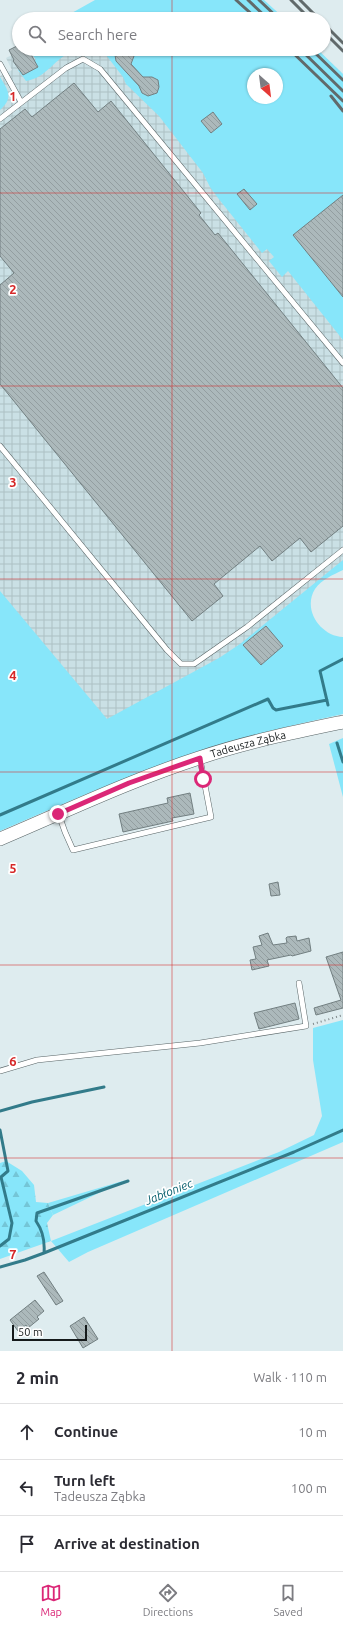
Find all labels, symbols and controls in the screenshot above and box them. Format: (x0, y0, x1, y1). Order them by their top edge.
search box (12, 12, 331, 56)
icon: search (26, 23, 48, 45)
text: Search here (58, 26, 137, 43)
north arrow (247, 68, 283, 104)
text: 1 (9, 89, 17, 103)
text: 2 (9, 282, 17, 296)
text: 3 (9, 475, 17, 489)
text: 4 (9, 668, 17, 682)
street label: Tadeusza Ząbka (209, 728, 287, 760)
route start (194, 770, 212, 788)
route end (49, 805, 67, 823)
text: 5 (9, 861, 17, 875)
text: 6 (9, 1054, 17, 1068)
water label: Jabłoniec (142, 1176, 195, 1207)
text: 7 (9, 1247, 17, 1261)
scale bar (12, 1323, 87, 1342)
text: 50 m (18, 1326, 42, 1338)
text: 2 min (16, 1368, 59, 1387)
text: Walk · 110 m (253, 1370, 327, 1384)
icon: ahead (16, 1421, 38, 1443)
text: Continue (54, 1423, 118, 1440)
text: 10 m (298, 1425, 327, 1439)
text: Turn left (54, 1472, 115, 1489)
icon: left (16, 1477, 38, 1499)
text: 100 m (291, 1481, 327, 1495)
text: Tadeusza Ząbka (54, 1489, 146, 1503)
icon: arrive (16, 1533, 38, 1555)
text: Arrive at destination (54, 1535, 200, 1552)
tab: Map (40, 1582, 62, 1618)
tab: Directions (143, 1582, 193, 1618)
tab: Saved (273, 1582, 303, 1618)

